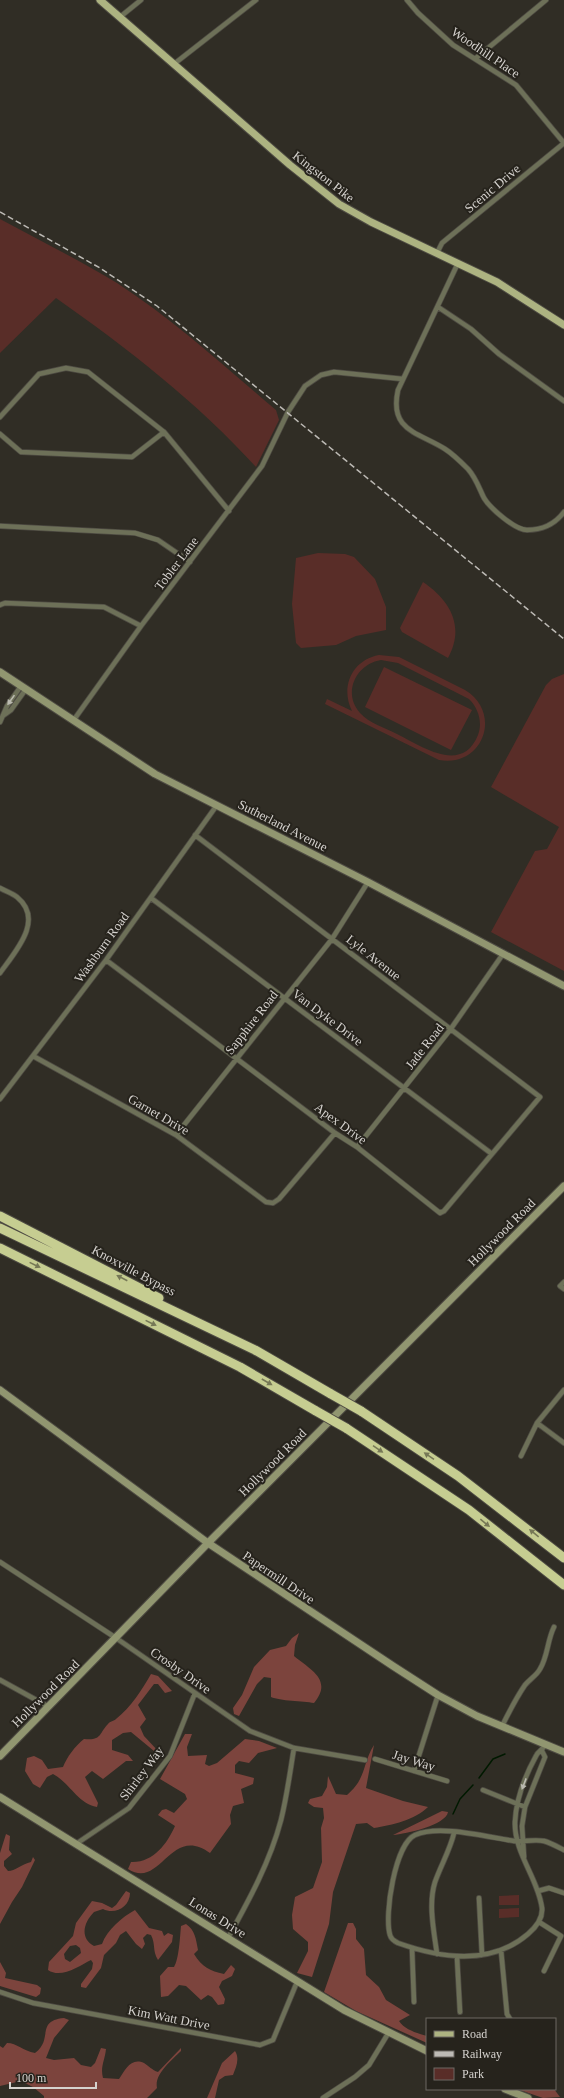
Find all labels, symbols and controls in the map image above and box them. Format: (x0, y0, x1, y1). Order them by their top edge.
street label: Woodhill Place (449, 24, 523, 81)
street label: Kingston Pike (290, 148, 358, 205)
street label: Scenic Drive (462, 161, 523, 216)
street label: Tobler Lane (151, 533, 201, 593)
one-way arrow (7, 695, 15, 705)
street label: Sutherland Avenue (236, 796, 330, 855)
street label: Washburn Road (71, 909, 132, 985)
street label: Lyle Avenue (343, 931, 404, 983)
street label: Van Dyke Drive (289, 986, 366, 1049)
street label: Sapphire Road (222, 987, 281, 1057)
street label: Jade Road (402, 1020, 447, 1072)
street label: Garnet Drive (125, 1091, 192, 1138)
street label: Apex Drive (312, 1099, 370, 1148)
street label: Hollywood Road (465, 1195, 539, 1269)
street label: Knoxville Bypass (89, 1242, 178, 1299)
one-way arrow (29, 1262, 41, 1268)
one-way arrow (116, 1275, 128, 1281)
one-way arrow (146, 1320, 157, 1326)
one-way arrow (261, 1379, 273, 1386)
street label: Hollywood Road (236, 1425, 310, 1499)
one-way arrow (373, 1445, 383, 1453)
one-way arrow (423, 1453, 435, 1460)
one-way arrow (480, 1518, 491, 1527)
one-way arrow (528, 1529, 539, 1538)
street label: Papermill Drive (240, 1548, 318, 1607)
street label: Crosby Drive (148, 1644, 214, 1697)
street label: Hollywood Road (9, 1656, 83, 1730)
street label: Shirley Way (116, 1743, 167, 1803)
street label: Jay Way (391, 1747, 437, 1774)
one-way arrow (520, 1778, 526, 1790)
street label: Lonas Drive (186, 1894, 249, 1941)
street label: Kim Watt Drive (127, 2002, 211, 2033)
legend (426, 2018, 556, 2090)
text: Road (462, 2027, 487, 2041)
text: Railway (462, 2047, 502, 2061)
scale bar (10, 2064, 96, 2090)
text: Park (462, 2067, 484, 2081)
text: 100 m (16, 2071, 47, 2085)

